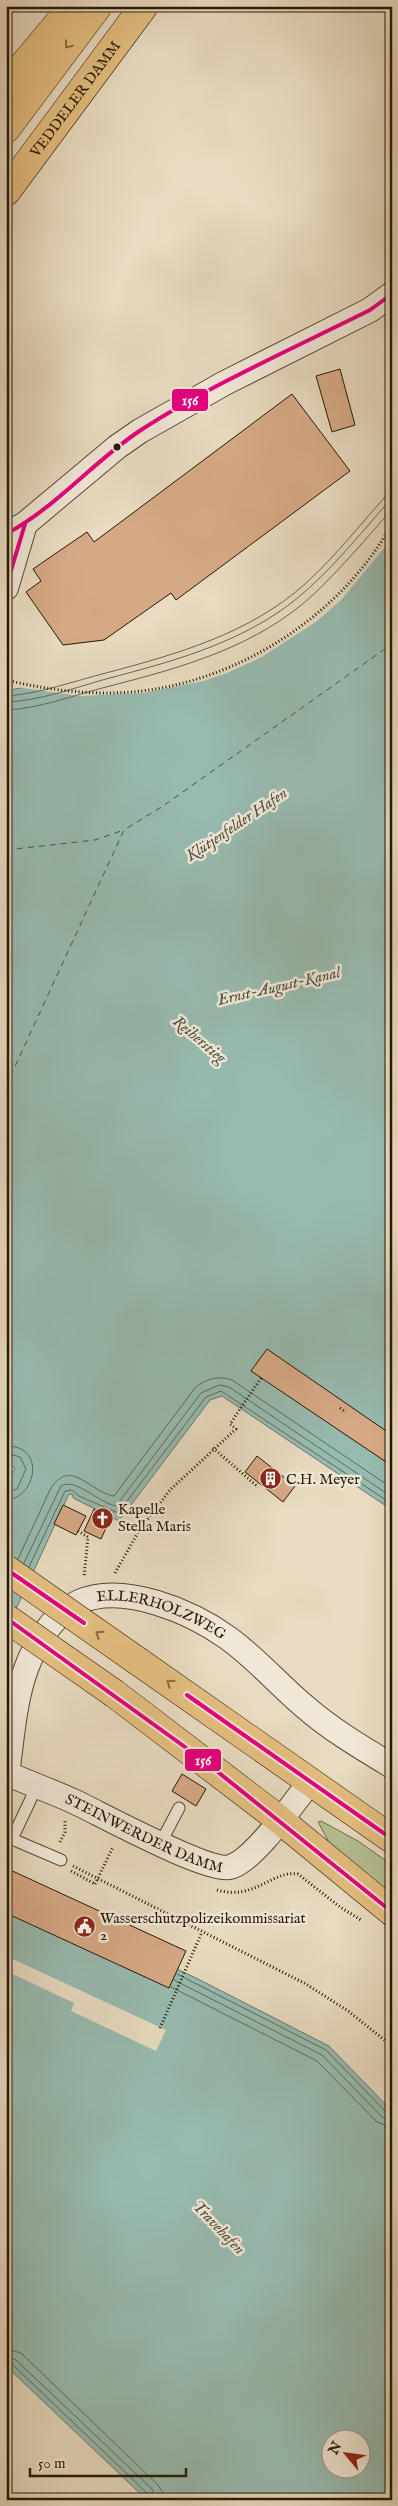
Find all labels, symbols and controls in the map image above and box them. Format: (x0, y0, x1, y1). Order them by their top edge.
street label: VEDDELER DAMM (25, 37, 125, 162)
one-way arrow (65, 39, 74, 49)
line badge: 156 (171, 388, 209, 412)
text: 156 (182, 392, 199, 410)
unlabelled marker (112, 442, 122, 452)
water label: Klütjenfelder Hafen (182, 784, 291, 867)
water label: Ernst-August-Kanal (215, 963, 343, 1011)
water label: Reiherstieg (168, 1012, 230, 1069)
building icon: C.H. Meyer (258, 1467, 282, 1491)
place label: C.H. Meyer (286, 1470, 360, 1489)
place label: Kapelle Stella Maris (118, 1500, 191, 1536)
church icon: Kapelle Stella Maris (90, 1506, 114, 1530)
street label: ELLERHOLZWEG (96, 1586, 230, 1644)
one-way arrow (95, 1631, 105, 1640)
one-way arrow (166, 1680, 175, 1689)
line badge: 156 (184, 1748, 222, 1772)
text: 156 (195, 1752, 212, 1770)
street label: STEINWERDER DAMM (62, 1789, 225, 1877)
place label: Wasserschutzpolizeikommissariat 2 (100, 1909, 306, 1945)
public building icon: Wasserschutzpolizeikommissariat 2 (72, 1915, 96, 1939)
water label: Travehafen (187, 2197, 249, 2259)
north arrow (320, 2428, 370, 2478)
text: N (324, 2439, 346, 2459)
scale bar (30, 2446, 186, 2478)
text: 50 m (38, 2454, 66, 2473)

